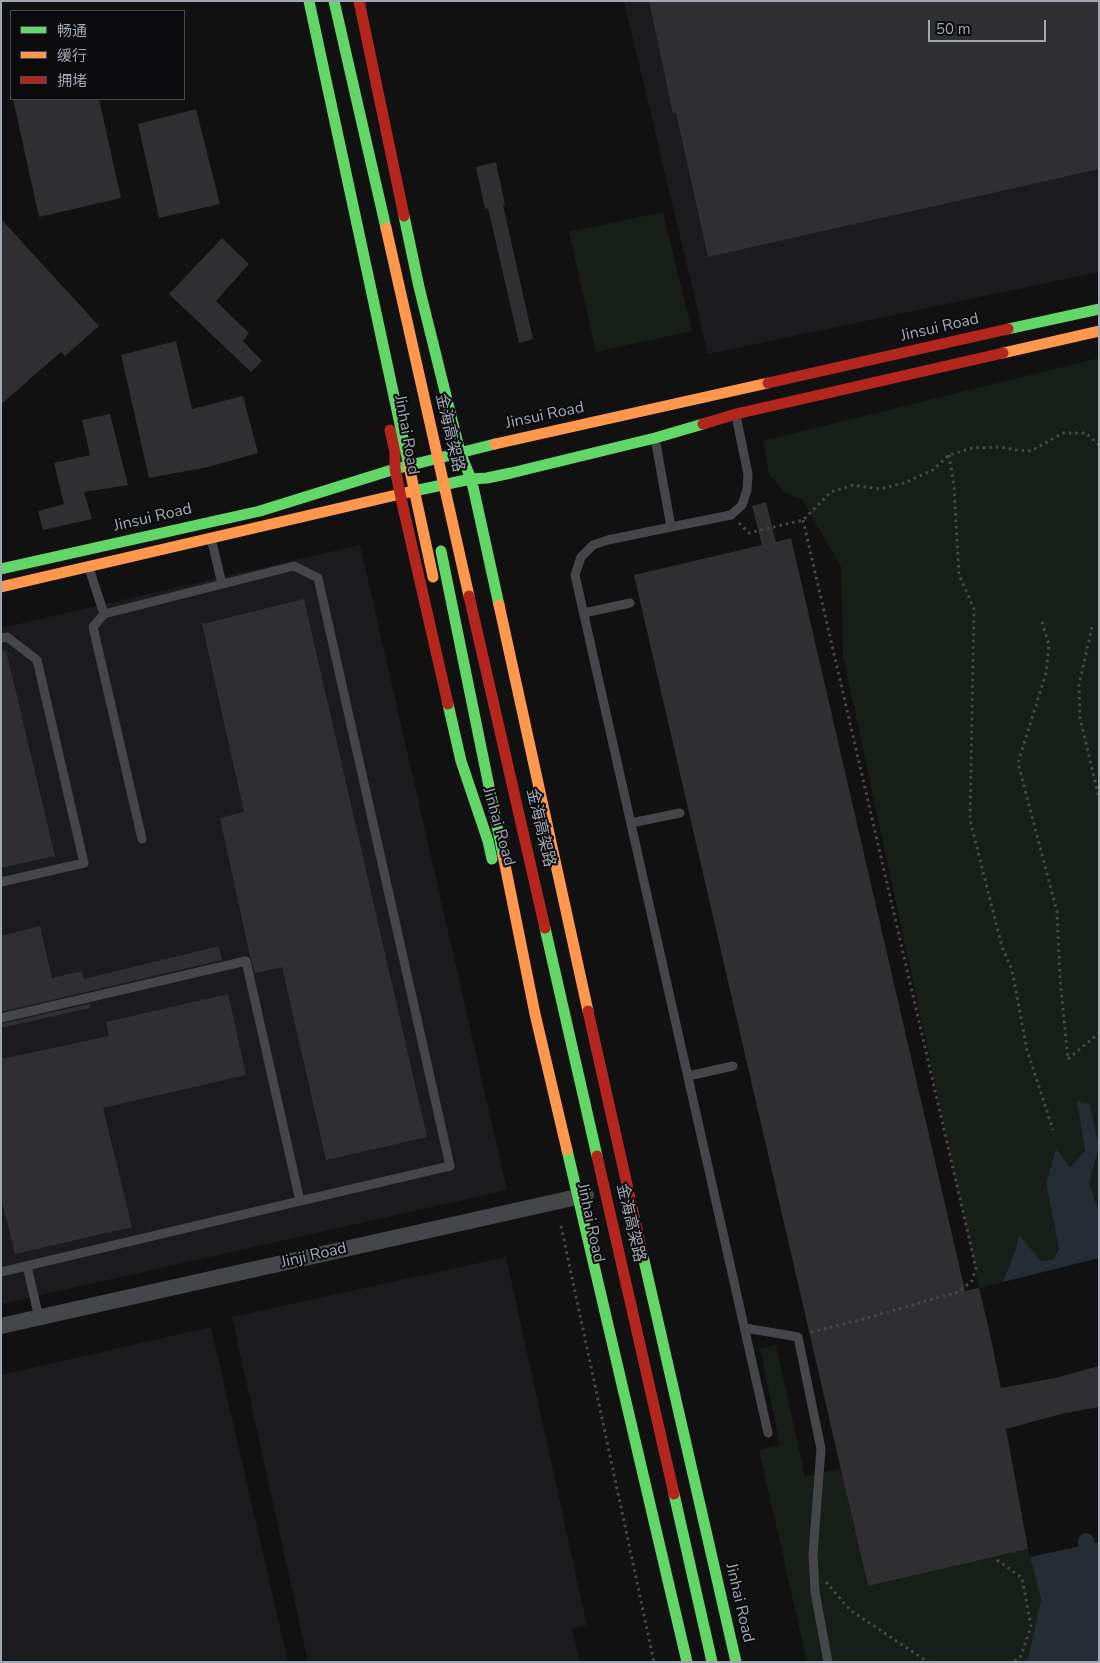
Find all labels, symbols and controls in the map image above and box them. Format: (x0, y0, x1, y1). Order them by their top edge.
legend (10, 10, 185, 100)
scale bar (930, 10, 1048, 42)
text: 50 m (936, 19, 971, 39)
text: 畅通 (57, 21, 87, 41)
text: 缓行 (57, 46, 87, 66)
text: 拥堵 (57, 71, 87, 91)
street label: Jinsui Road (899, 310, 981, 346)
street label: 金海高架路 (431, 392, 467, 474)
street label: Jinhai Road (390, 394, 422, 476)
street label: Jinsui Road (504, 398, 586, 434)
street label: Jinsui Road (112, 500, 194, 536)
street label: Jinhai Road (478, 786, 518, 868)
street label: 金海高架路 (522, 787, 558, 869)
street label: Jinhai Road (572, 1182, 608, 1264)
street label: 金海高架路 (612, 1182, 648, 1264)
street label: Jinji Road (279, 1239, 349, 1273)
street label: Jinhai Road (721, 1562, 757, 1644)

